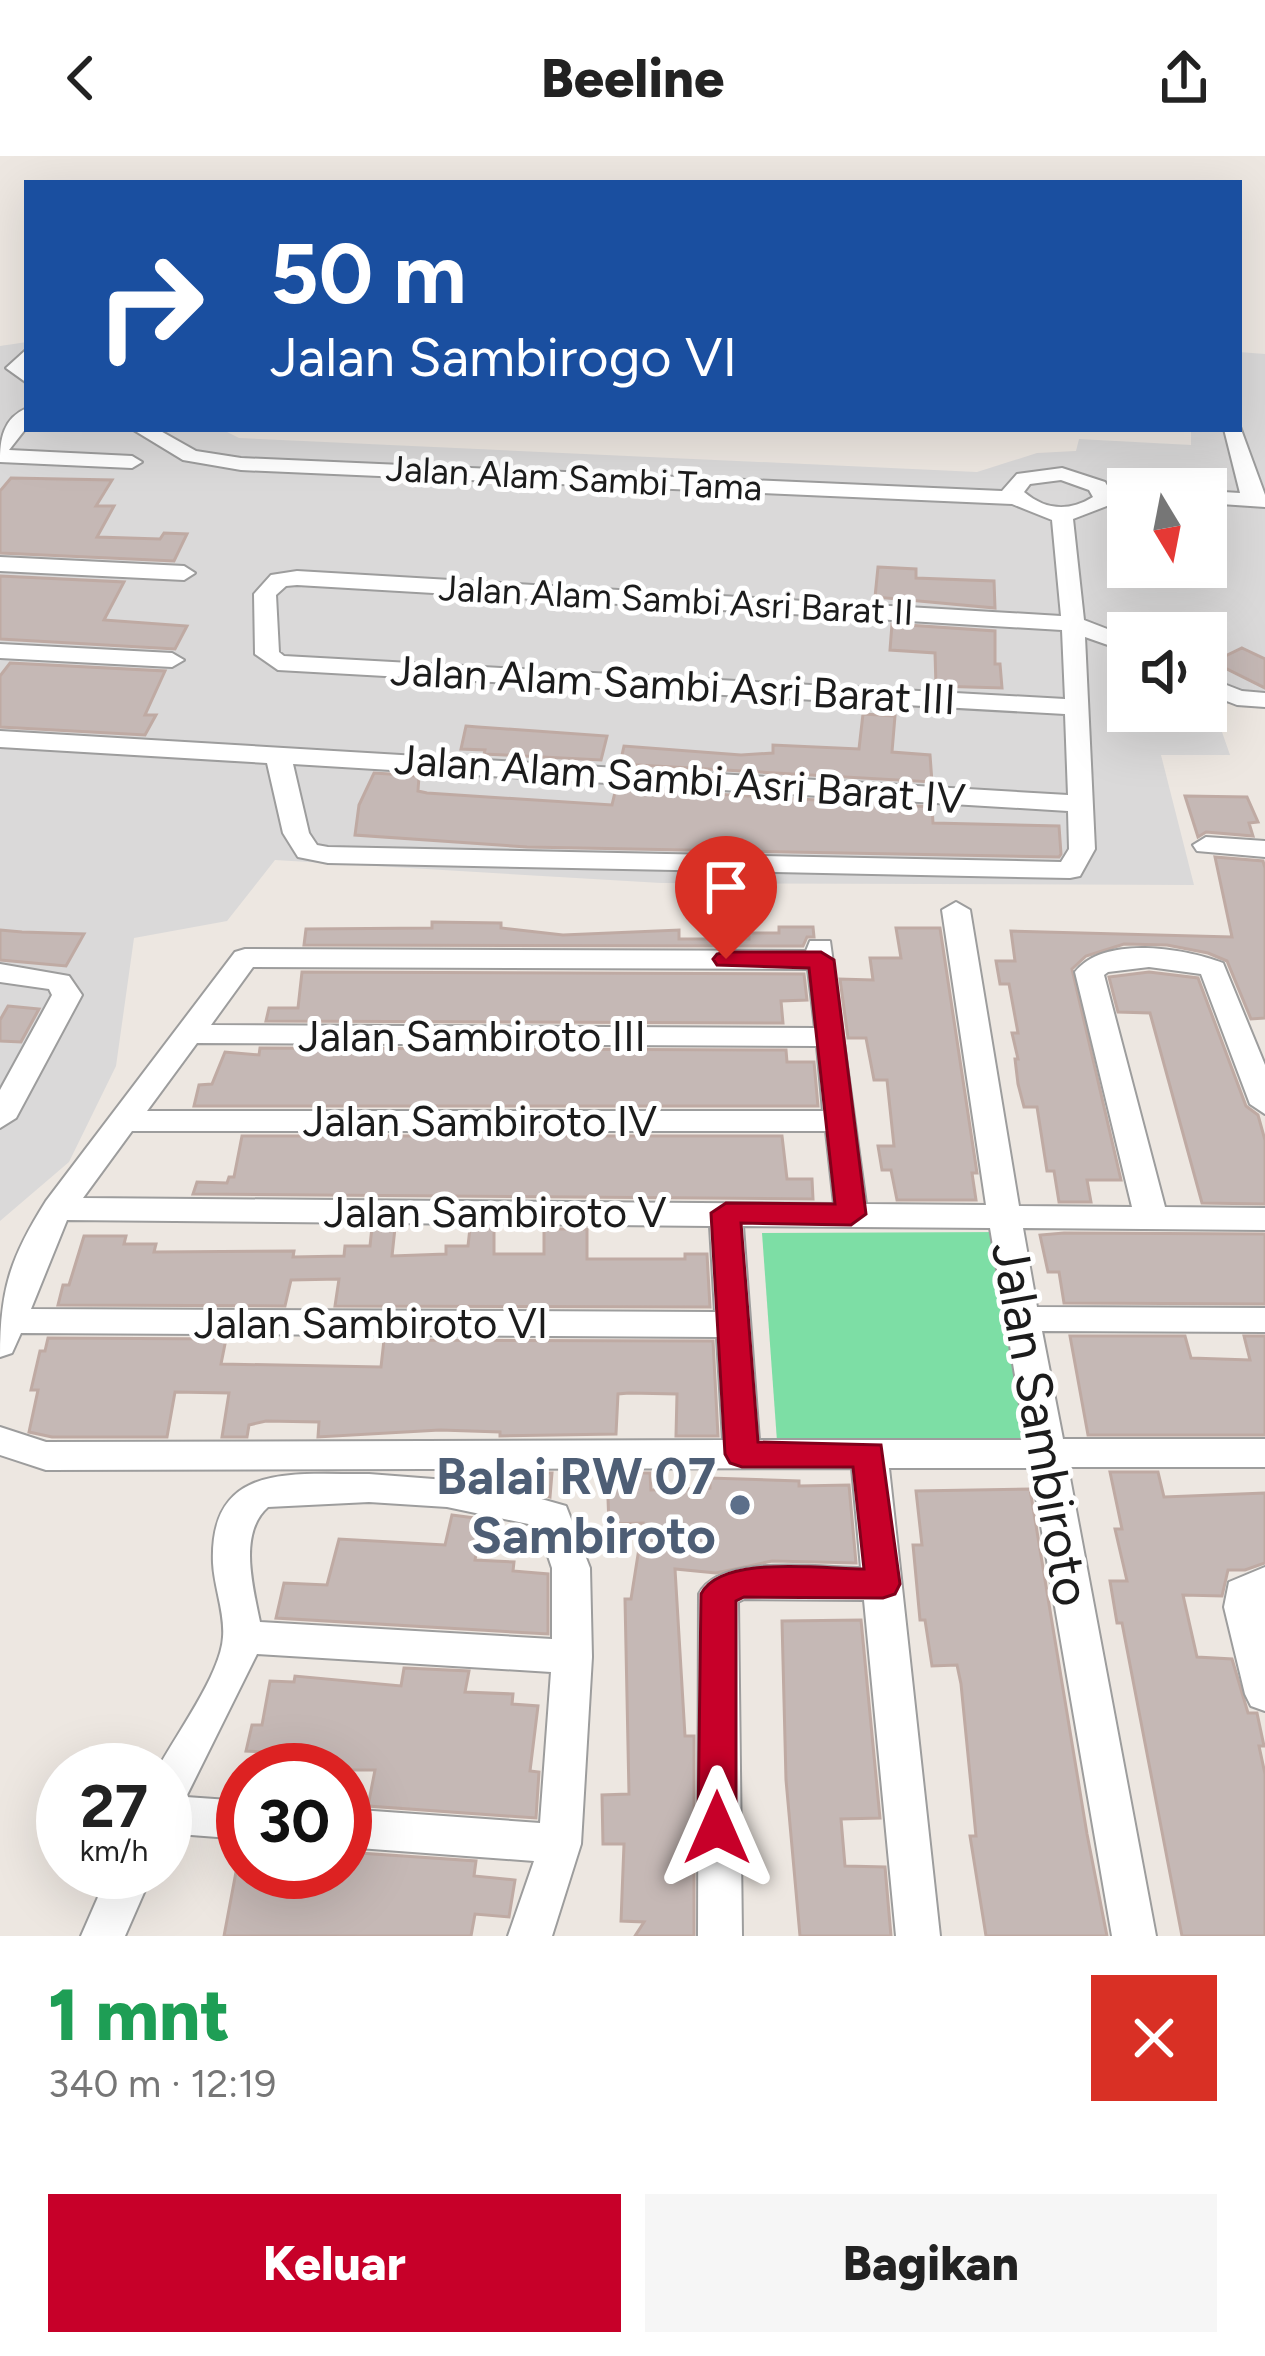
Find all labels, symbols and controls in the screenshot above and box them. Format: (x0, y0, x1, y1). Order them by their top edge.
icon: back (48, 45, 114, 111)
icon: share (1151, 45, 1217, 111)
text: Beeline (541, 46, 724, 111)
text: 50 m (270, 223, 466, 324)
icon: right (72, 228, 228, 384)
text: Jalan Sambirogo VI (270, 325, 737, 390)
street label: Jalan Alam Sambi Tama (385, 447, 763, 509)
north arrow (1107, 468, 1227, 588)
map controls (1107, 468, 1227, 732)
street label: Jalan Alam Sambi Asri Barat II (438, 566, 914, 634)
button: sound (1107, 612, 1227, 732)
street label: Jalan Alam Sambi Asri Barat III (389, 645, 957, 725)
street label: Jalan Alam Sambi Asri Barat IV (393, 734, 967, 824)
pin (675, 836, 777, 959)
icon: arrive (693, 854, 759, 920)
street label: Jalan Sambiroto III (298, 1011, 646, 1062)
street label: Jalan Sambiroto IV (303, 1096, 657, 1147)
street label: Jalan Sambiroto V (324, 1187, 667, 1238)
street label: Jalan Sambiroto (979, 1237, 1103, 1611)
street label: Jalan Sambiroto VI (194, 1298, 548, 1349)
place label: Balai RW 07 Sambiroto (436, 1446, 716, 1566)
marker: Balai RW 07 Sambiroto (727, 1492, 753, 1518)
speed limit sign: 30 (216, 1743, 372, 1899)
position arrow (654, 1765, 780, 1891)
text: 27 (80, 1770, 148, 1842)
text: km/h (80, 1832, 148, 1869)
text: 1 mnt (48, 1972, 230, 2058)
button: close (1091, 1975, 1217, 2101)
text: 340 m · 12:19 (48, 2060, 276, 2107)
button: Keluar (48, 2194, 621, 2332)
button: Bagikan (645, 2194, 1217, 2332)

